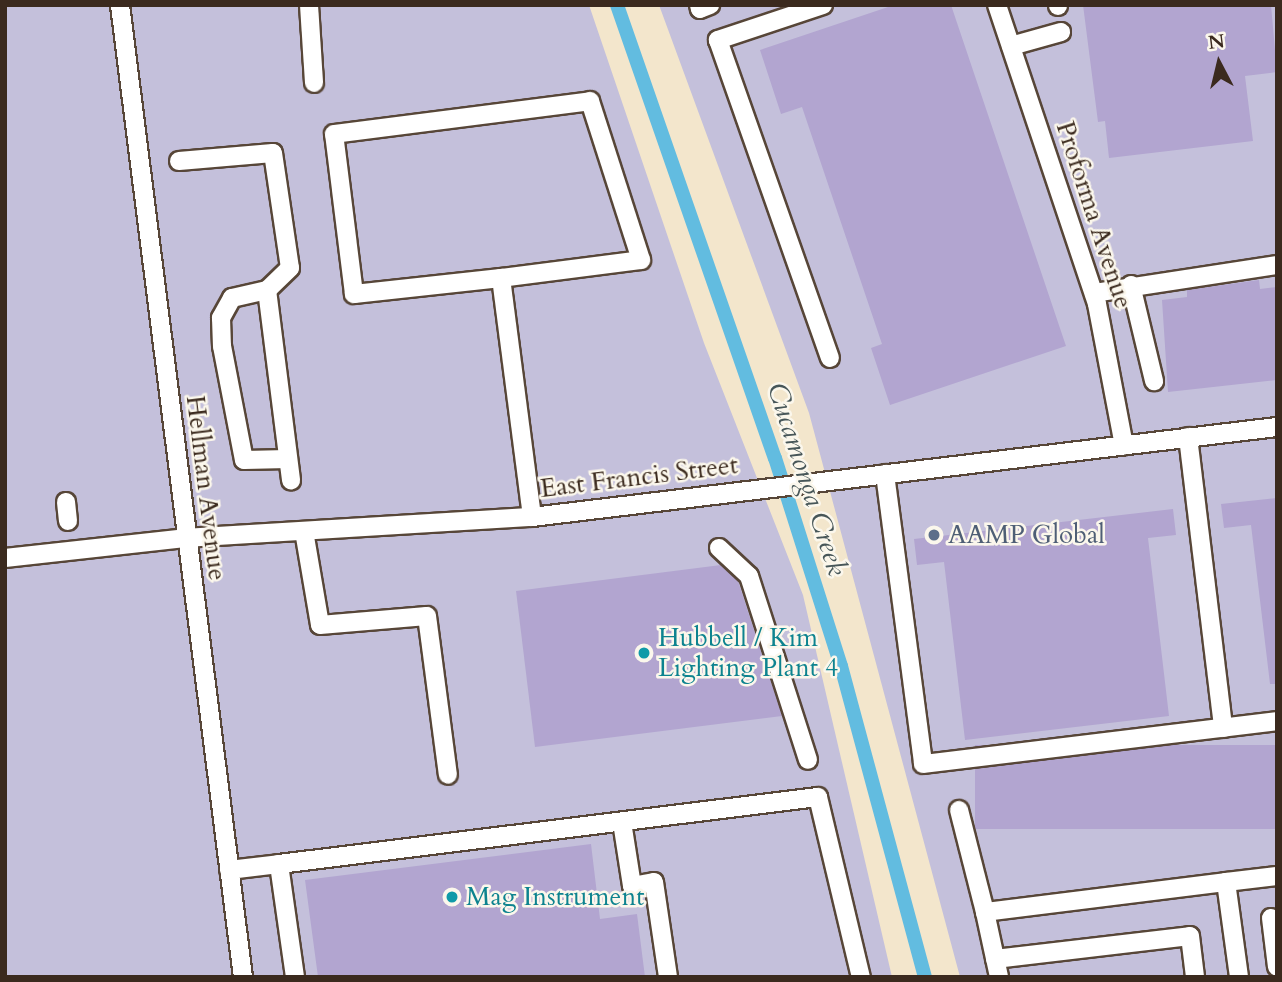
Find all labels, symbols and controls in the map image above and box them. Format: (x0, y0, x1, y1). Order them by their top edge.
north arrow (1184, 28, 1254, 98)
text: N (1207, 28, 1226, 56)
street label: Proforma Avenue (1049, 118, 1139, 312)
water label: Cucamonga Creek (760, 378, 854, 580)
street label: Hellman Avenue (179, 394, 233, 582)
street label: East Francis Street (538, 449, 740, 505)
place label: AAMP Global (948, 519, 1105, 551)
marker: AAMP Global (926, 527, 942, 543)
place label: Hubbell / Kim Lighting Plant 4 (658, 622, 838, 684)
marker: Hubbell / Kim Lighting Plant 4 (636, 645, 652, 661)
place label: Mag Instrument (466, 881, 644, 913)
marker: Mag Instrument (444, 889, 460, 905)

